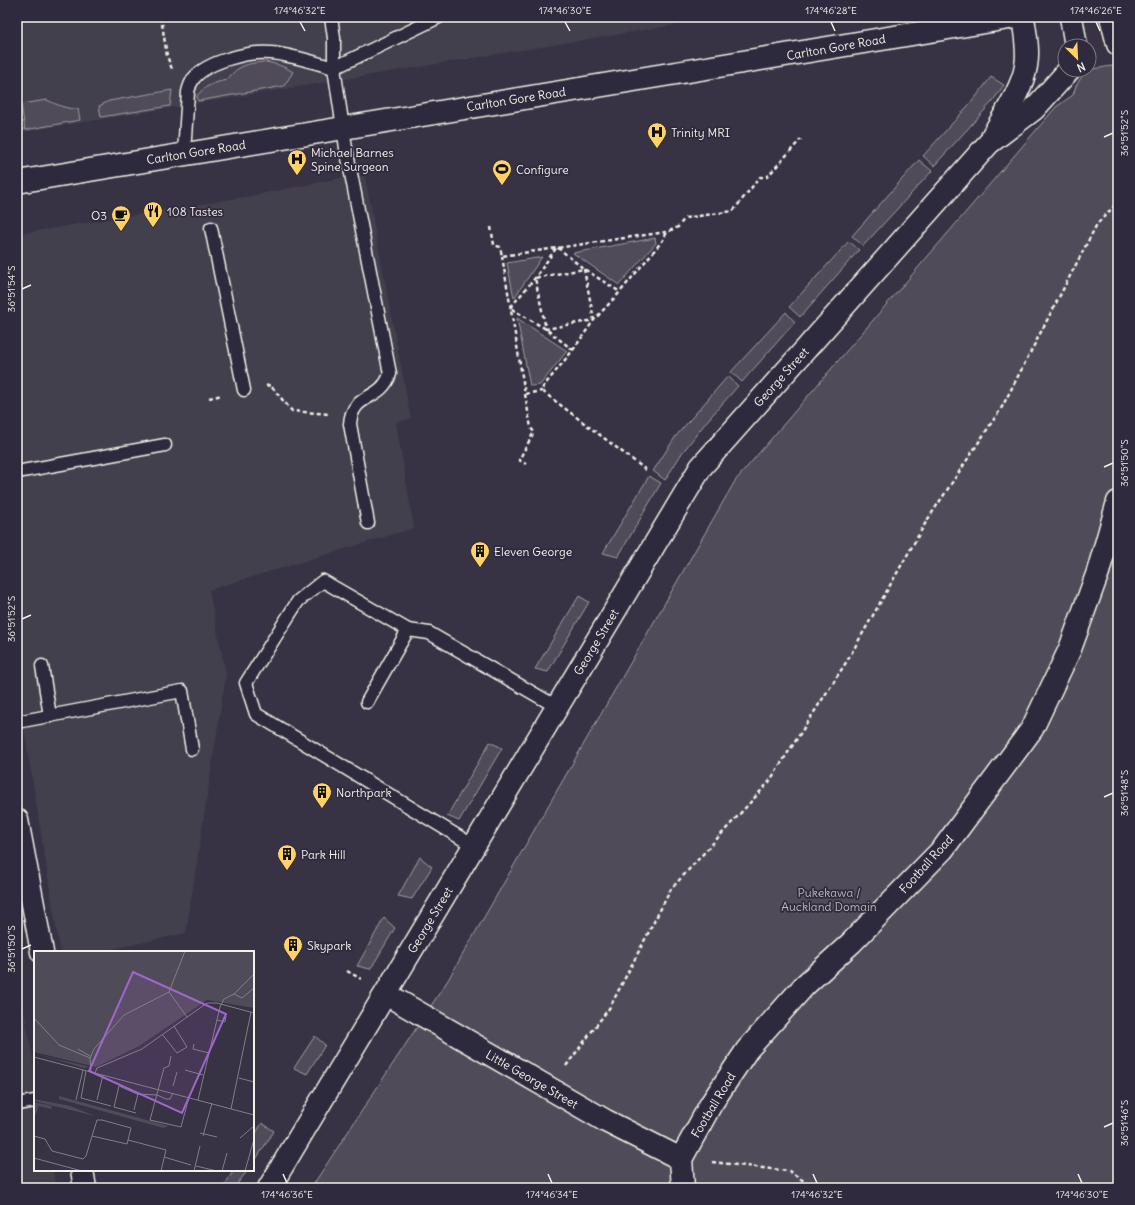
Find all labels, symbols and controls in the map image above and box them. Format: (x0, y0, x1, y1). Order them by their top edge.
text: 174°46'32"E (274, 4, 326, 17)
text: 174°46'30"E (539, 4, 591, 17)
text: 174°46'28"E (805, 4, 857, 17)
text: 174°46'26"E (1070, 4, 1122, 17)
street label: Carlton Gore Road (785, 31, 887, 63)
north arrow (1057, 38, 1097, 78)
text: N (1075, 59, 1087, 75)
street label: Carlton Gore Road (465, 84, 567, 114)
text: 36°51'52"S (1118, 109, 1131, 156)
hospital icon: Trinity MRI (646, 121, 668, 149)
place label: Trinity MRI (671, 125, 730, 140)
street label: Carlton Gore Road (145, 137, 247, 167)
place label: Michael Barnes Spine Surgeon (311, 145, 394, 174)
hospital icon: Michael Barnes Spine Surgeon (286, 148, 308, 176)
sports icon: Configure (491, 158, 513, 186)
place label: Configure (516, 162, 569, 177)
restaurant icon: 108 Tastes (142, 200, 164, 228)
cafe icon: O3 (110, 204, 132, 232)
place label: 108 Tastes (167, 204, 223, 219)
place label: O3 (91, 208, 107, 223)
text: 36°51'54"S (5, 265, 18, 312)
street label: George Street (750, 344, 812, 410)
text: 36°51'50"S (1118, 439, 1131, 487)
building icon: Eleven George (469, 540, 491, 568)
place label: Eleven George (494, 544, 572, 559)
text: 36°51'52"S (5, 595, 18, 642)
street label: George Street (570, 606, 622, 678)
text: 36°51'48"S (1118, 769, 1131, 816)
building icon: Northpark (311, 781, 333, 809)
place label: Northpark (336, 785, 392, 800)
street label: Football Road (896, 832, 956, 896)
building icon: Park Hill (276, 843, 298, 871)
place label: Park Hill (301, 847, 345, 862)
street label: George Street (404, 884, 456, 956)
park label: Pukekawa / Auckland Domain (781, 885, 877, 914)
text: 36°51'50"S (5, 925, 18, 973)
building icon: Skypark (282, 934, 304, 962)
place label: Skypark (307, 938, 351, 953)
inset map (34, 951, 254, 1171)
street label: Little George Street (483, 1047, 581, 1111)
street label: Football Road (688, 1070, 738, 1140)
text: 36°51'46"S (1118, 1099, 1131, 1146)
text: 174°46'36"E (261, 1188, 313, 1201)
text: 174°46'34"E (526, 1188, 578, 1201)
text: 174°46'32"E (791, 1188, 843, 1201)
text: 174°46'30"E (1056, 1188, 1108, 1201)

